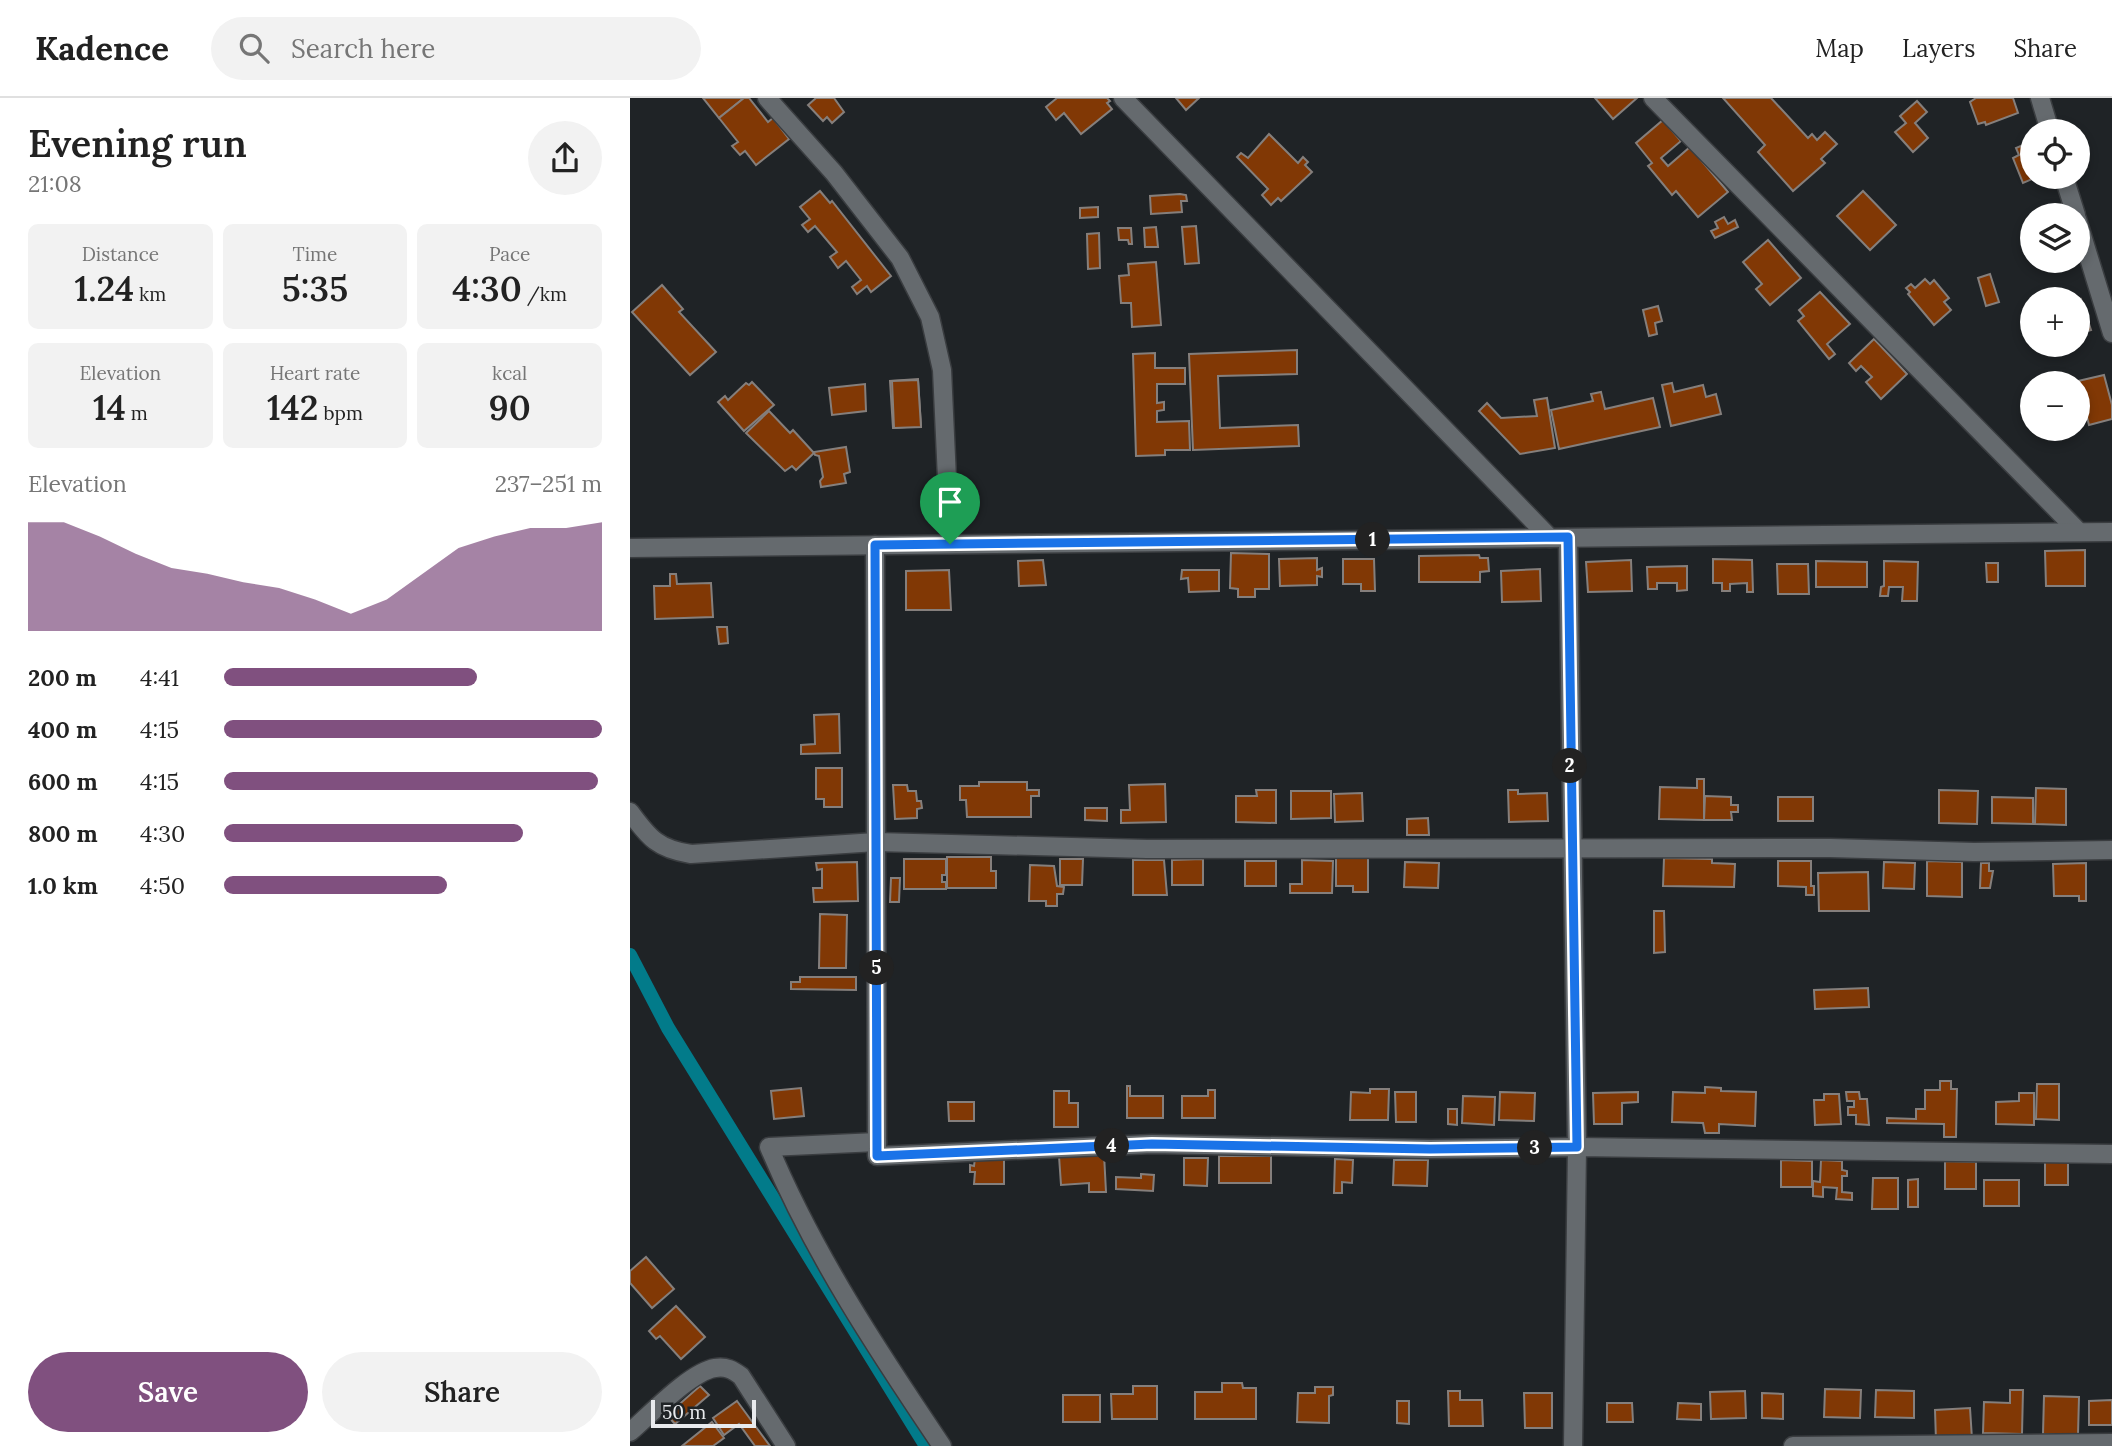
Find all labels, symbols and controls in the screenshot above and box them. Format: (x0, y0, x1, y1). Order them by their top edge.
search box (211, 17, 701, 80)
text: Kadence (35, 27, 169, 69)
icon: search (235, 29, 273, 67)
text: Search here (291, 32, 435, 65)
text: Map (1815, 33, 1864, 64)
text: Layers (1902, 33, 1975, 64)
text: Share (2013, 33, 2077, 64)
text: Evening run (28, 119, 247, 167)
map controls (2020, 119, 2090, 441)
button: locate (2020, 119, 2090, 189)
button: share (528, 121, 602, 195)
text: 21:08 (28, 169, 82, 198)
button: layers (2020, 203, 2090, 273)
text: Distance (82, 242, 159, 266)
text: Time (293, 242, 337, 266)
text: Pace (489, 242, 530, 266)
text: 1.24 (74, 266, 134, 311)
text: 5:35 (282, 266, 348, 311)
text: 4:30 (452, 266, 522, 311)
text: km (134, 282, 166, 306)
text: /km (522, 282, 567, 306)
button: + (2020, 287, 2090, 357)
text: Elevation (80, 361, 161, 385)
text: Heart rate (270, 361, 360, 385)
text: kcal (492, 361, 527, 385)
button: − (2020, 371, 2090, 441)
text: 14 (93, 385, 126, 430)
text: 142 (267, 385, 319, 430)
text: 90 (489, 385, 531, 430)
text: m (126, 401, 148, 425)
text: bpm (319, 401, 363, 425)
text: Elevation (28, 469, 127, 498)
text: 237–251 m (495, 469, 602, 498)
pin (920, 472, 980, 544)
icon: arrive (931, 483, 969, 521)
pin: 1 (1356, 522, 1390, 558)
text: 1 (1369, 527, 1376, 551)
text: 200 m (28, 663, 97, 692)
text: 4:41 (140, 663, 179, 692)
text: 400 m (28, 715, 97, 744)
text: 4:15 (140, 715, 179, 744)
pin: 2 (1552, 748, 1588, 784)
text: 2 (1564, 753, 1575, 777)
text: 600 m (28, 767, 98, 796)
text: 4:15 (140, 767, 179, 796)
text: 800 m (28, 819, 98, 848)
text: 4:30 (140, 819, 185, 848)
text: 1.0 km (28, 871, 98, 900)
text: 4:50 (140, 871, 185, 900)
pin: 5 (860, 950, 894, 986)
text: 5 (871, 955, 882, 979)
pin: 4 (1094, 1128, 1130, 1164)
pin: 3 (1518, 1130, 1552, 1166)
text: 4 (1106, 1133, 1117, 1157)
text: 3 (1529, 1135, 1540, 1159)
button: Save (28, 1352, 308, 1432)
button: Share (322, 1352, 602, 1432)
scale bar (651, 1397, 756, 1429)
text: 50 m (662, 1400, 706, 1424)

